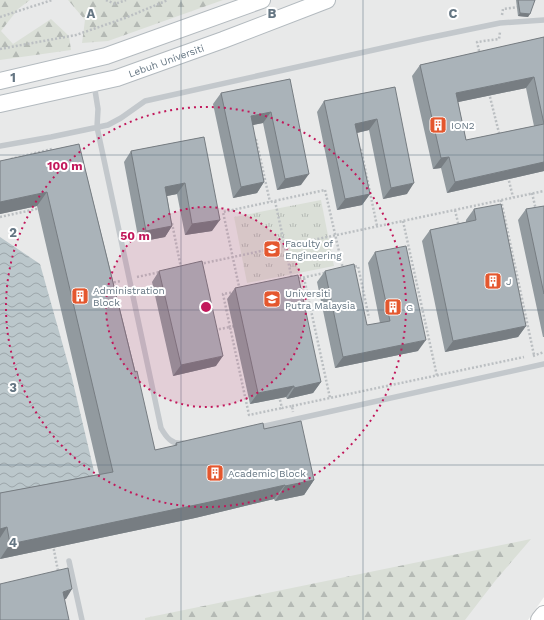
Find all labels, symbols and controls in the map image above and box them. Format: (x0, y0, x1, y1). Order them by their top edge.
text: A (87, 6, 96, 21)
text: B (268, 6, 277, 21)
text: C (449, 6, 458, 21)
street label: Lebuh Universiti (127, 42, 205, 79)
text: 1 (10, 70, 16, 85)
building icon: ION2 (428, 115, 448, 135)
place label: ION2 (451, 120, 475, 131)
text: 100 m (47, 159, 83, 173)
text: 2 (9, 225, 17, 240)
text: 50 m (120, 229, 150, 243)
place label: Faculty of Engineering (285, 238, 342, 261)
school or university icon: Faculty of Engineering (262, 239, 282, 259)
building icon: J (483, 271, 503, 291)
place label: J (506, 276, 512, 287)
place label: Administration Block (93, 285, 165, 308)
building icon: Administration Block (70, 286, 90, 306)
place label: Universiti Putra Malaysia (285, 288, 356, 311)
school or university icon: Universiti Putra Malaysia (262, 289, 282, 309)
building icon: G (383, 297, 403, 317)
centre of rings (199, 300, 213, 314)
place label: G (406, 302, 413, 313)
text: 3 (9, 380, 17, 395)
building icon: Academic Block (205, 463, 225, 483)
place label: Academic Block (228, 468, 306, 479)
text: 4 (9, 535, 18, 550)

